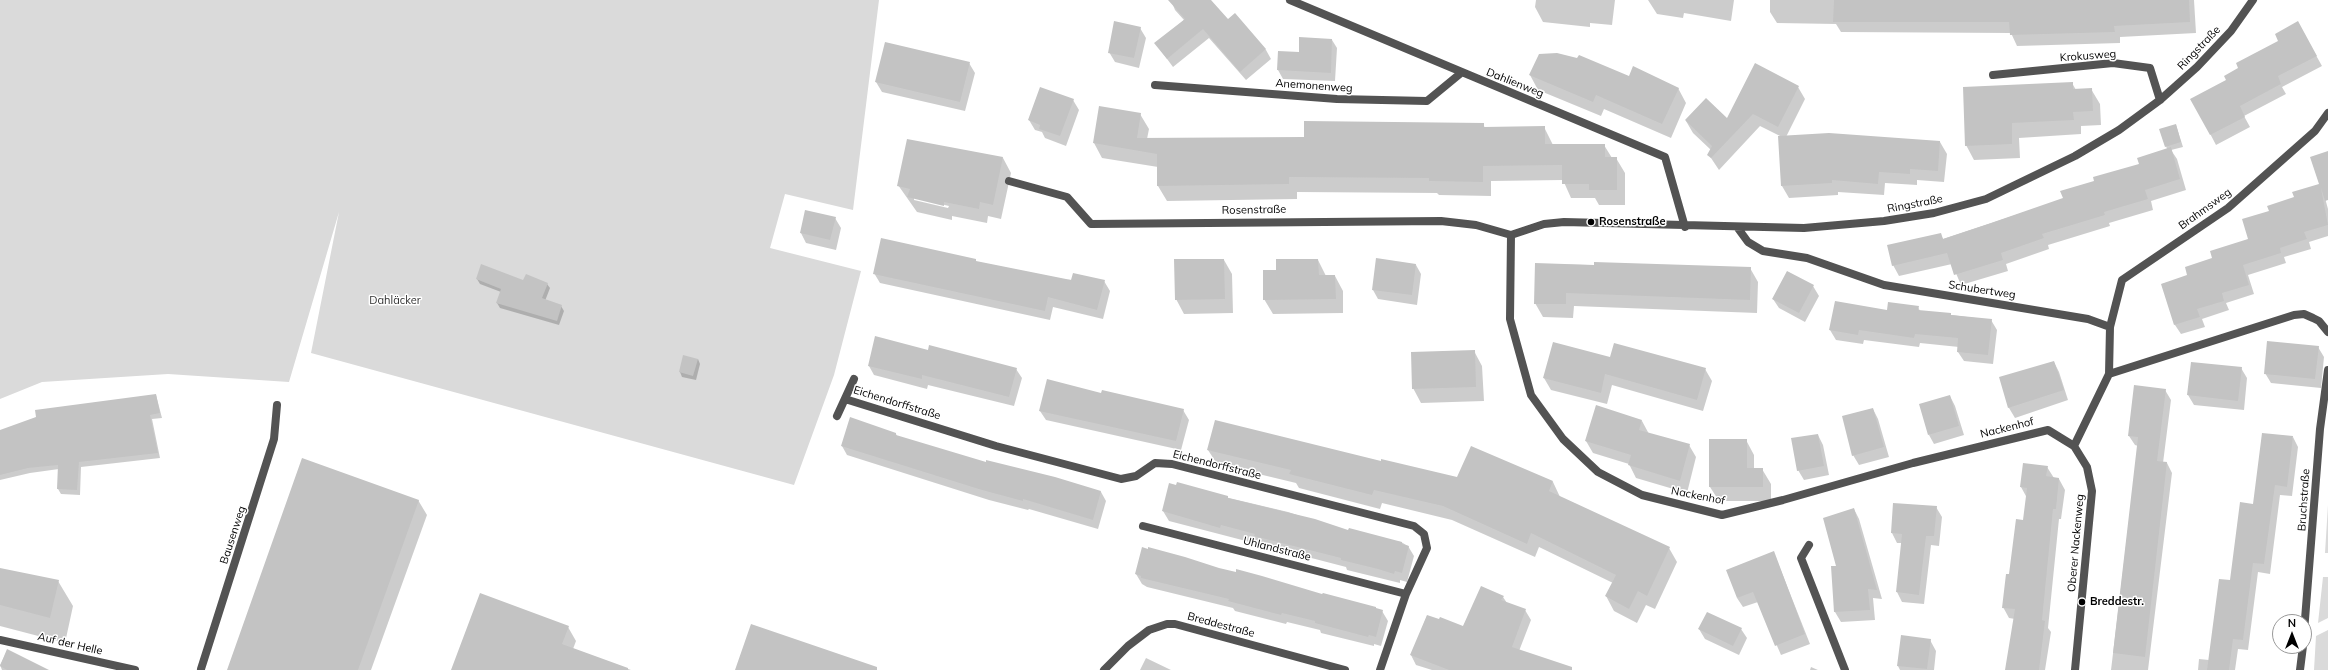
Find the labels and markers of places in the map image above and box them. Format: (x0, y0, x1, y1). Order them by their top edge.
place label: Rosenstraße (1599, 215, 1665, 229)
marker: Rosenstraße (1586, 217, 1596, 227)
place label: Breddestr. (2090, 595, 2144, 609)
marker: Breddestr. (2077, 597, 2087, 607)

